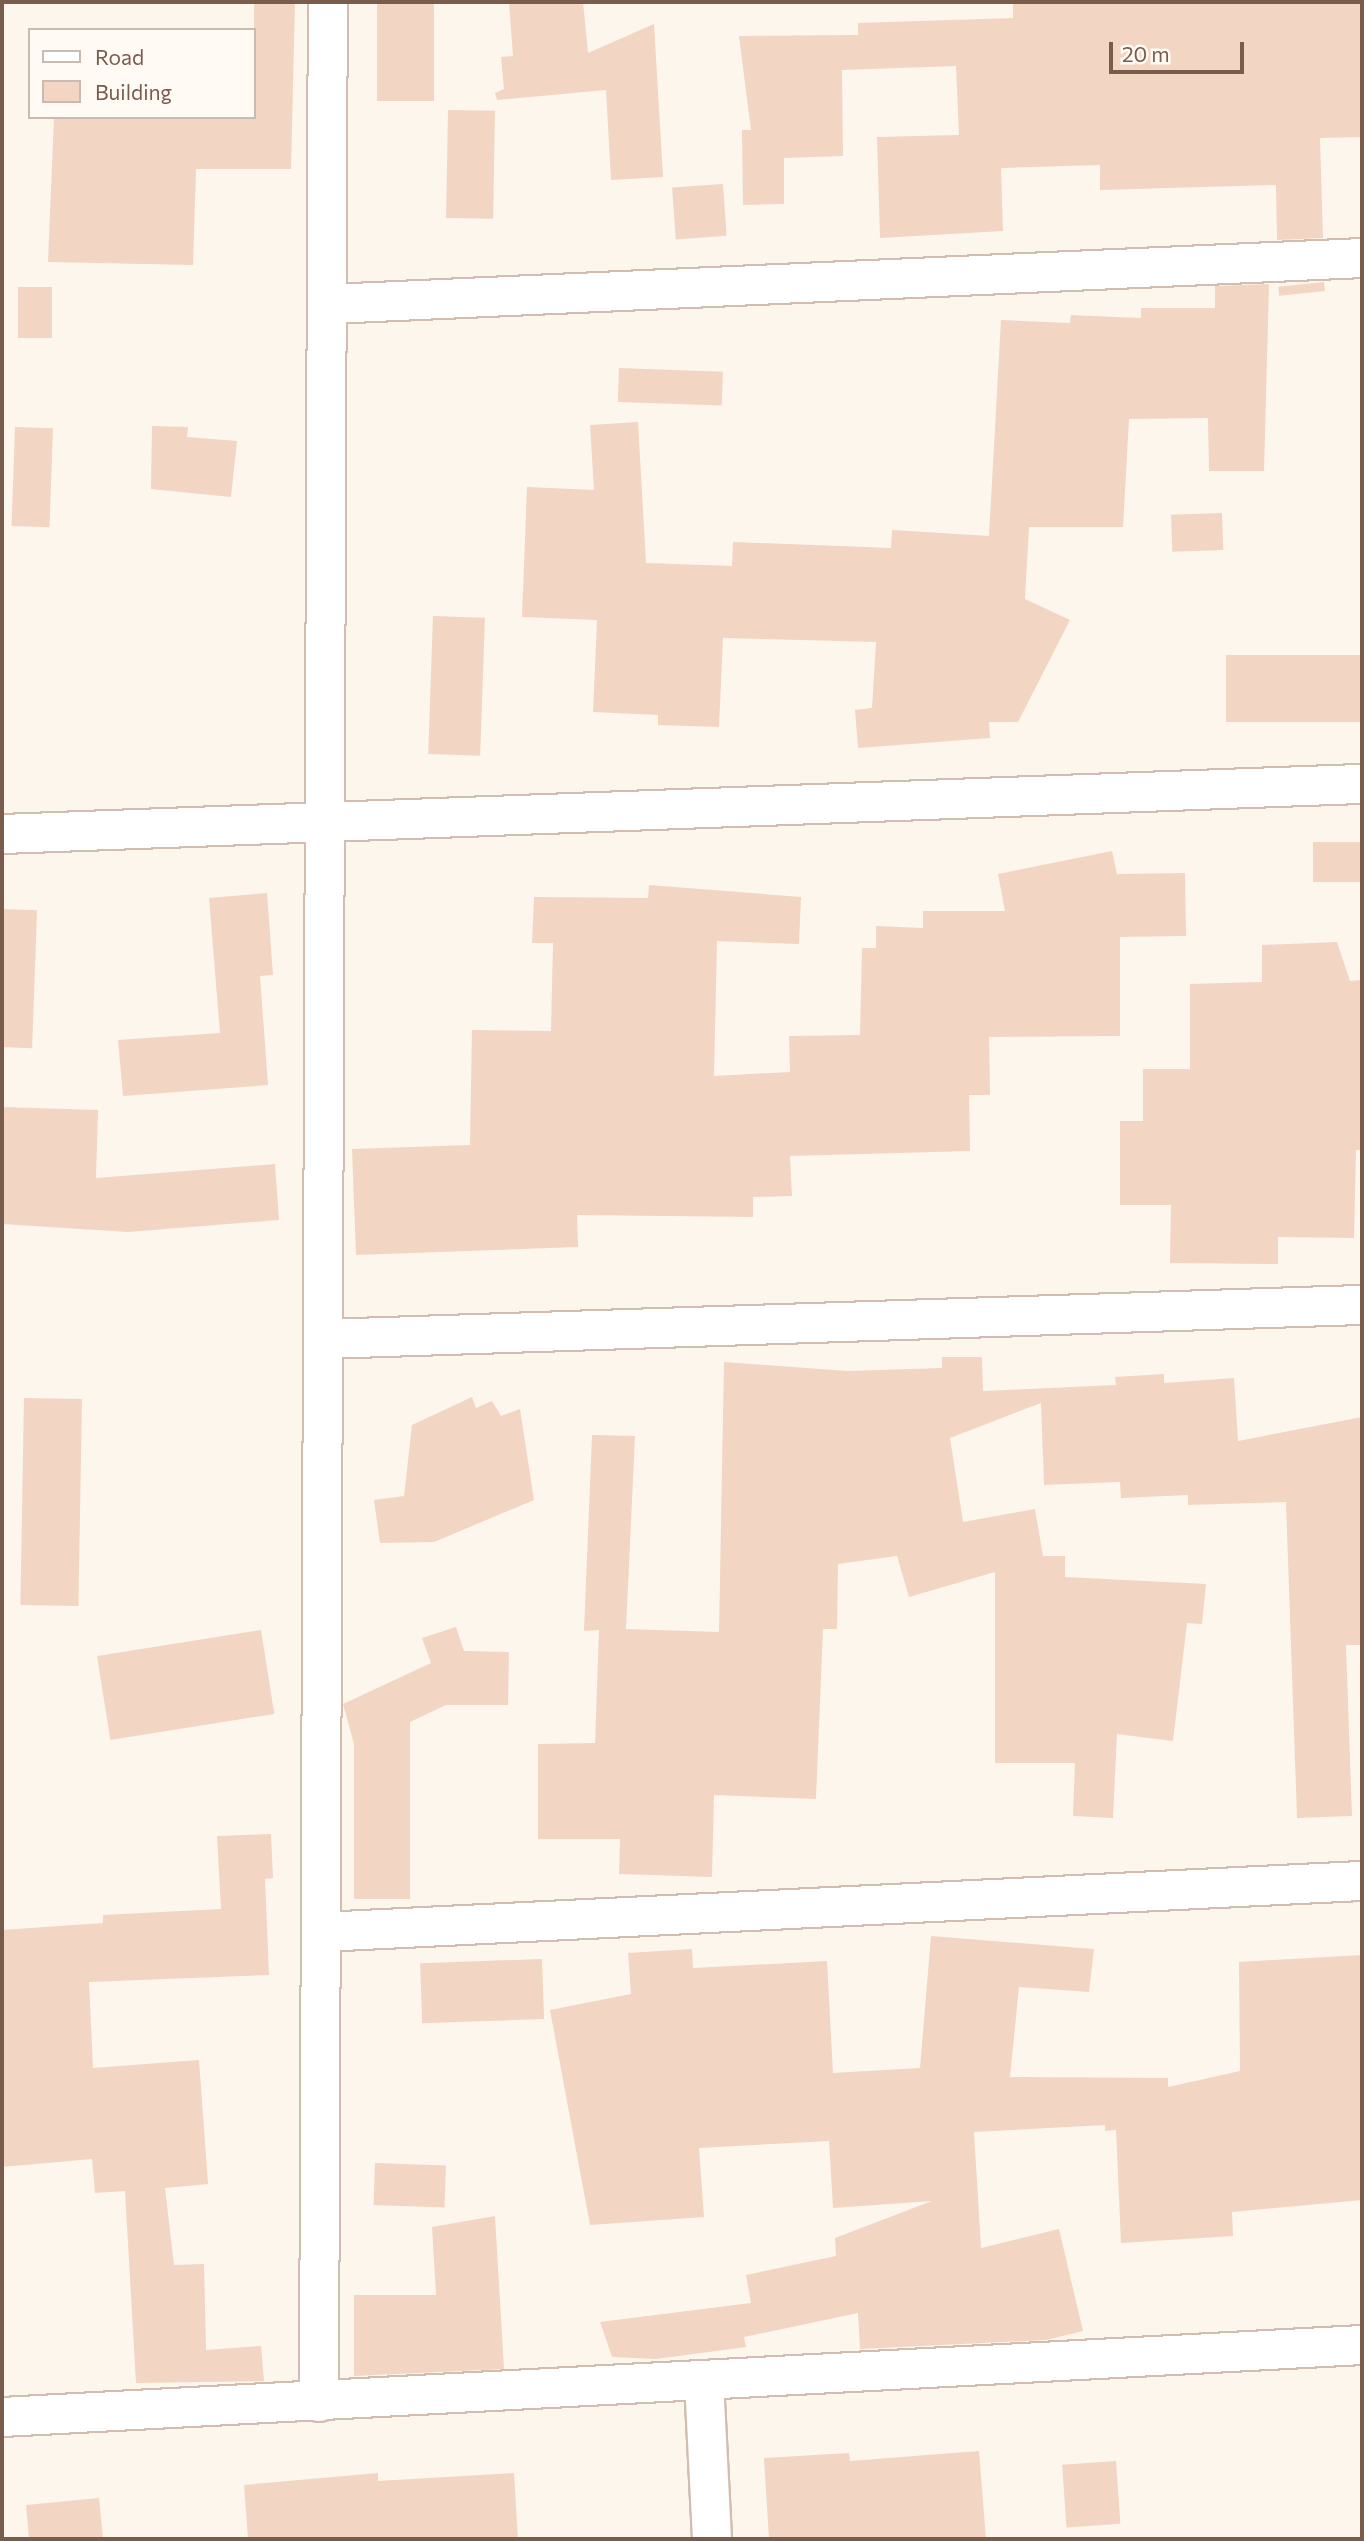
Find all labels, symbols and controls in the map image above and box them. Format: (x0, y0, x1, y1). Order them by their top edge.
legend (28, 28, 256, 119)
scale bar (1112, 28, 1247, 72)
text: 20 m (1122, 41, 1170, 66)
text: Road (95, 44, 144, 69)
text: Building (95, 79, 172, 104)

